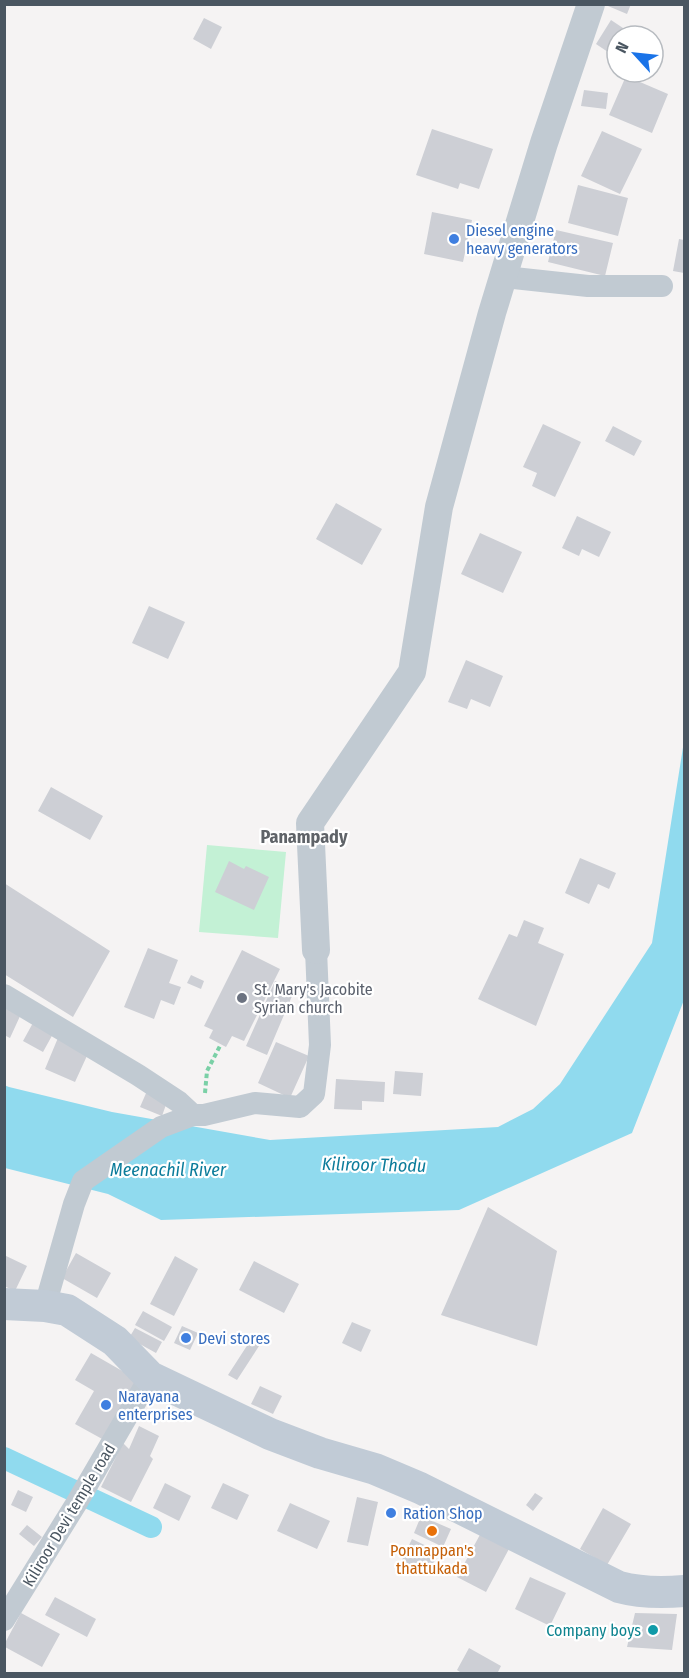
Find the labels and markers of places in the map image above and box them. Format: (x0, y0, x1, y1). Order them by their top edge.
place label: Diesel engine heavy generators (466, 221, 578, 258)
marker: Diesel engine heavy generators (447, 232, 461, 246)
place label: St. Mary's Jacobite Syrian church (254, 980, 373, 1017)
marker: St. Mary's Jacobite Syrian church (235, 991, 249, 1005)
place label: Devi stores (198, 1329, 270, 1348)
marker: Devi stores (179, 1331, 193, 1345)
place label: Narayana enterprises (118, 1387, 193, 1424)
marker: Narayana enterprises (99, 1398, 113, 1412)
place label: Ration Shop (403, 1504, 483, 1523)
marker: Ration Shop (384, 1506, 398, 1520)
marker: Ponnappan's thattukada (425, 1524, 439, 1538)
place label: Ponnappan's thattukada (390, 1541, 474, 1578)
place label: Company boys (546, 1621, 641, 1640)
marker: Company boys (646, 1623, 660, 1637)

